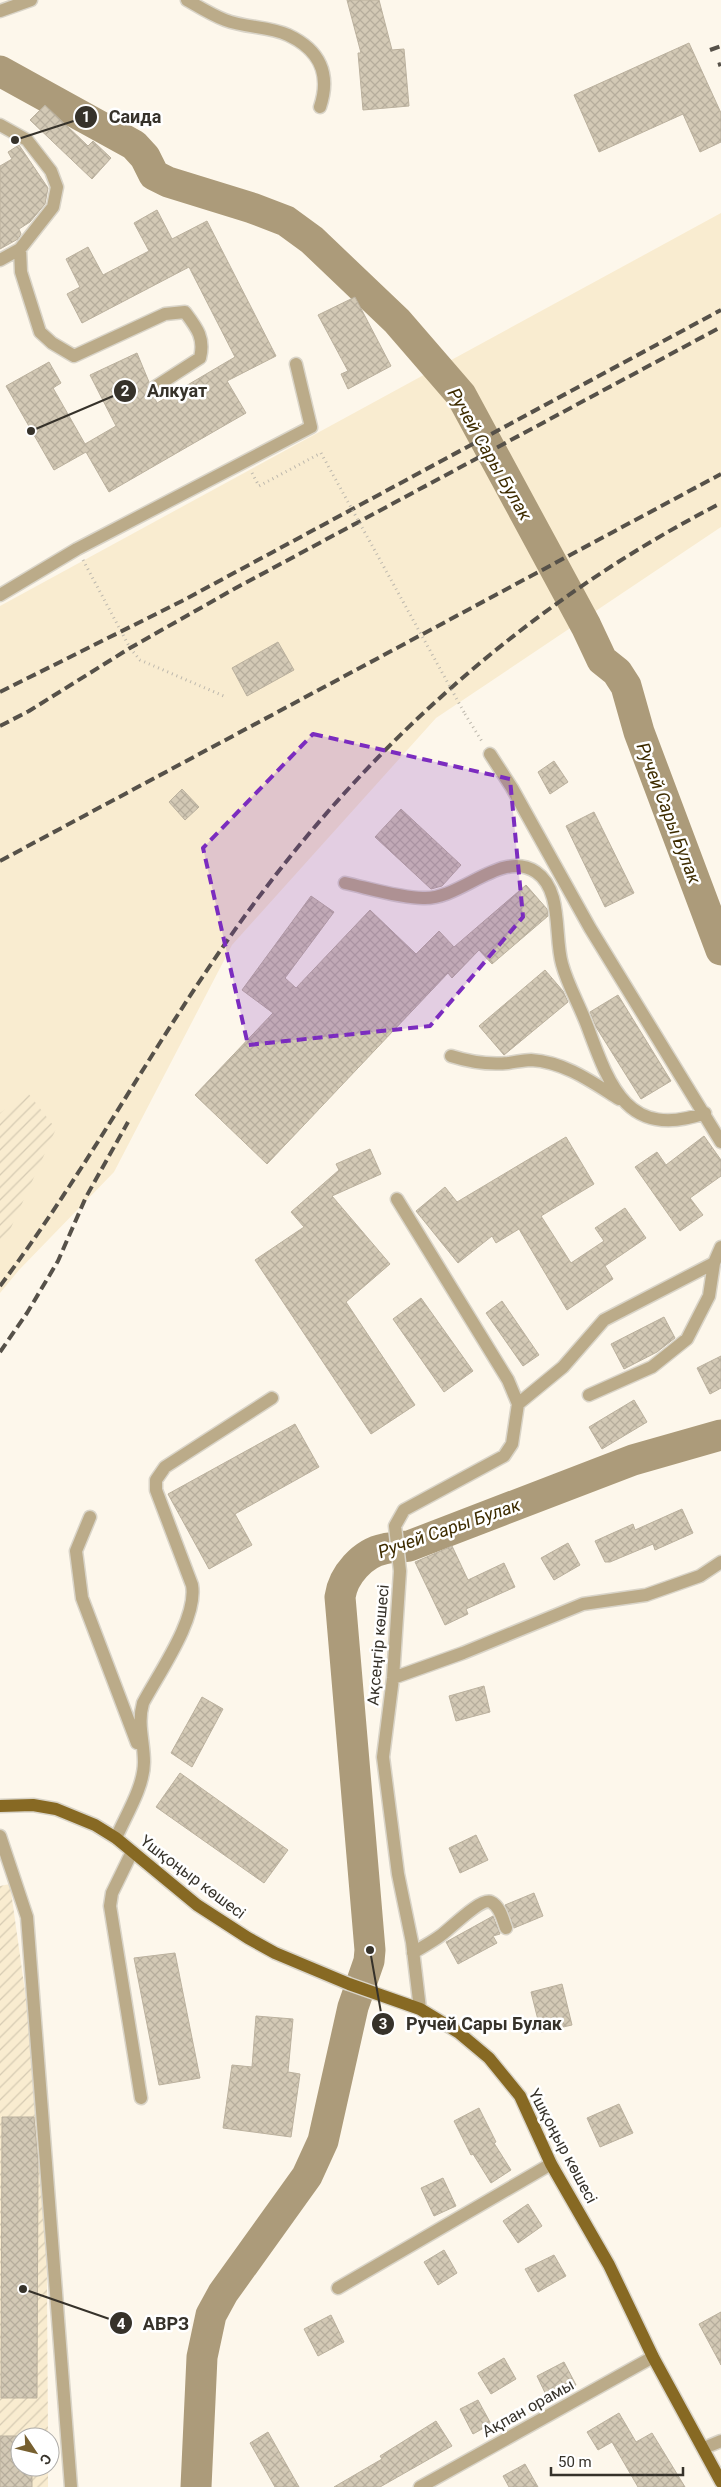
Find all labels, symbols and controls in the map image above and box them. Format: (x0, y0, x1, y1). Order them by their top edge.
callout: Саида (74, 100, 171, 133)
text: Саида (109, 106, 162, 127)
text: 1 (82, 108, 90, 126)
callout: Алкуат (112, 375, 217, 408)
text: Алкуат (147, 380, 207, 401)
text: 2 (121, 382, 130, 400)
water label: Ручей Сары Булак (444, 384, 537, 524)
water label: Ручей Сары Булак (632, 739, 706, 887)
water label: Ручей Сары Булак (375, 1494, 524, 1562)
street label: Ақсеңгір көшесі (363, 1584, 393, 1706)
street label: Үшқоңыр көшесі (136, 1831, 250, 1923)
callout: Ручей Сары Булак (371, 2007, 572, 2040)
text: Ручей Сары Булак (406, 2013, 563, 2034)
text: 3 (379, 2015, 387, 2033)
street label: Үшқоңыр көшесі (525, 2085, 601, 2207)
callout: АВРЗ (108, 2307, 199, 2340)
text: АВРЗ (143, 2313, 189, 2334)
text: 4 (117, 2315, 126, 2333)
street label: Ақпан орамы (479, 2375, 577, 2441)
north arrow (10, 2427, 60, 2477)
scale bar (551, 2444, 684, 2476)
text: С (36, 2451, 55, 2468)
text: 50 m (558, 2453, 592, 2471)

